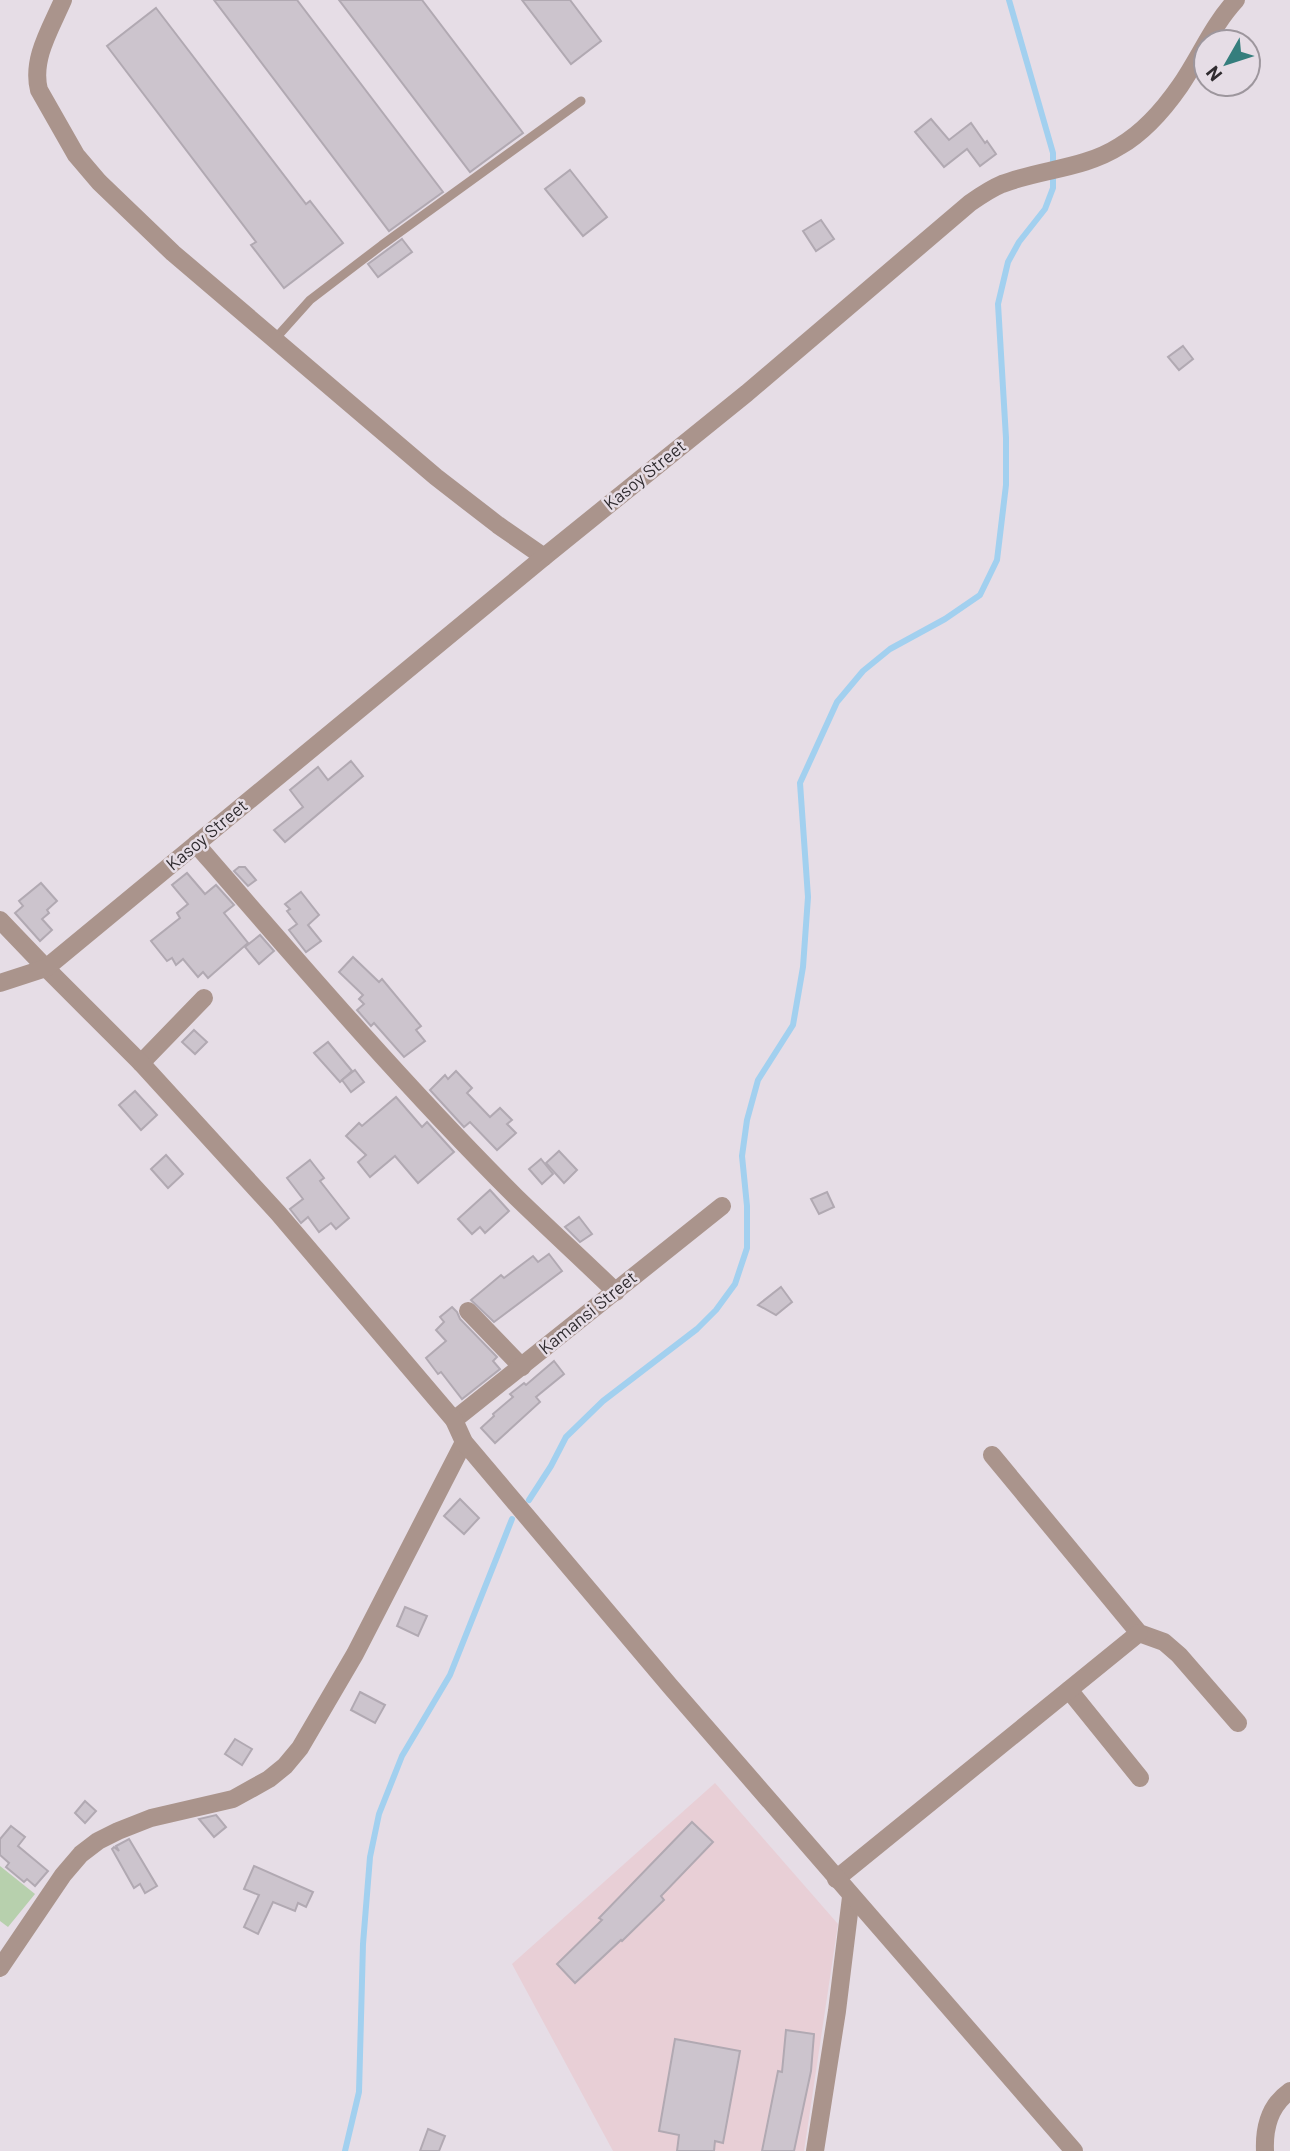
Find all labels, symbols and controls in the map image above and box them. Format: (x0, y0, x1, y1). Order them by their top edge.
north arrow (1192, 28, 1262, 98)
text: N (1200, 62, 1226, 86)
street label: Kasoy Street (599, 434, 690, 514)
street label: Kasoy Street (161, 794, 251, 875)
street label: Kamansi Street (534, 1266, 641, 1359)

